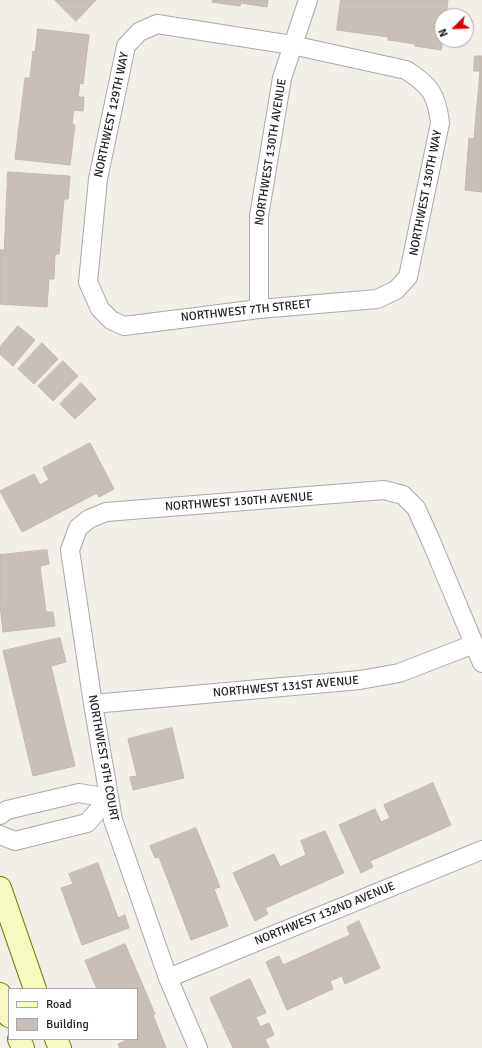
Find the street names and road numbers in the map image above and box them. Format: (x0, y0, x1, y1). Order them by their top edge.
street label: NORTHWEST 129TH WAY (92, 51, 132, 179)
street label: NORTHWEST 130TH AVENUE (252, 78, 290, 226)
street label: NORTHWEST 130TH WAY (407, 129, 445, 257)
street label: NORTHWEST 7TH STREET (180, 297, 312, 325)
street label: NORTHWEST 130TH AVENUE (164, 490, 314, 514)
street label: NORTHWEST 131ST AVENUE (212, 673, 360, 701)
street label: NORTHWEST 9TH COURT (85, 694, 121, 822)
street label: NORTHWEST 132ND AVENUE (253, 879, 397, 949)

